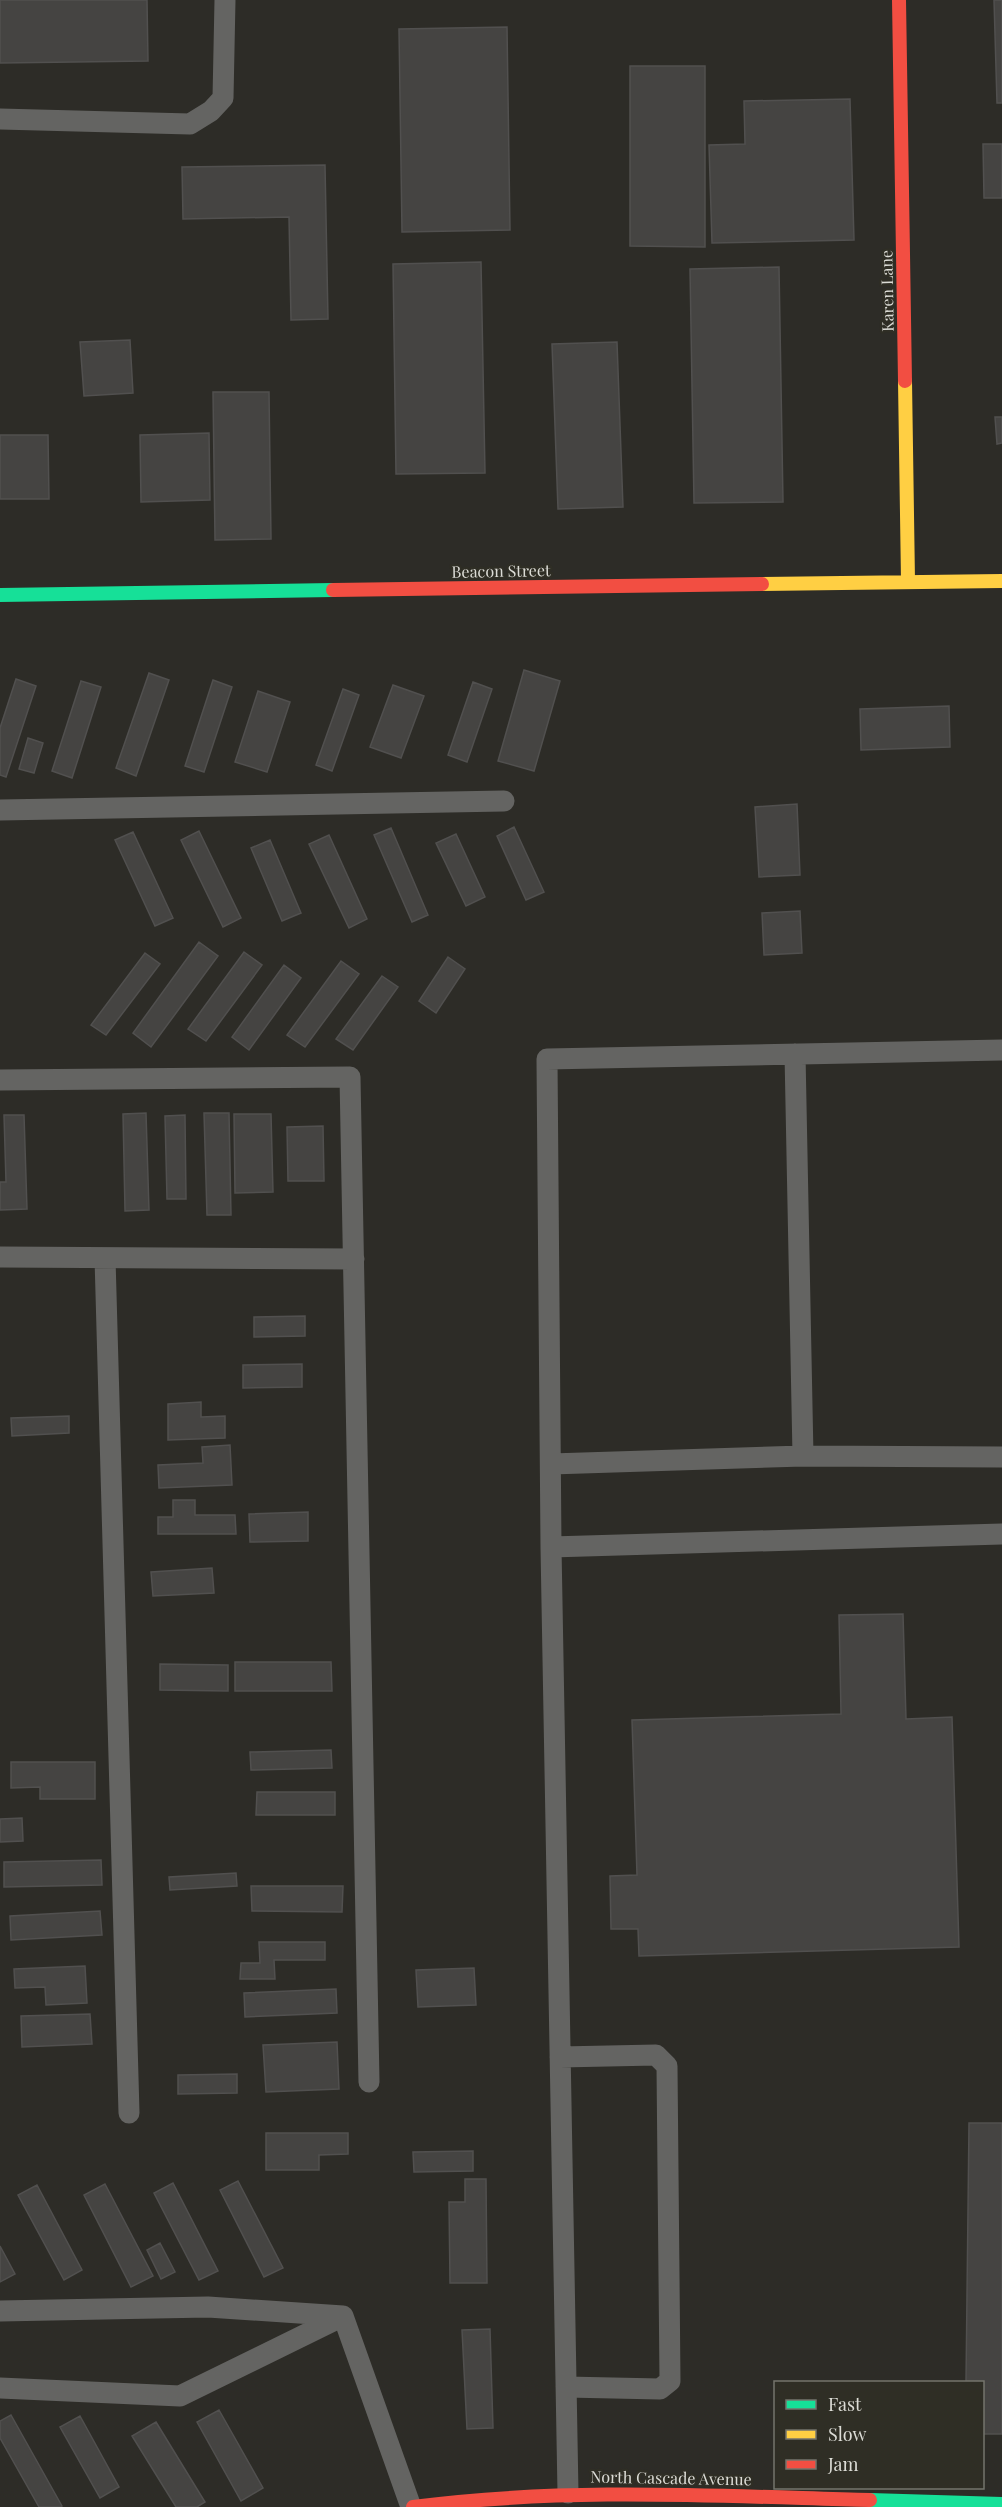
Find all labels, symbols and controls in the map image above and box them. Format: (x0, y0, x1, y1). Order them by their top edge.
street label: Karen Lane (875, 250, 898, 332)
street label: Beacon Street (451, 559, 551, 582)
legend (774, 2381, 984, 2489)
text: Fast (828, 2392, 862, 2416)
text: Slow (828, 2422, 866, 2446)
text: Jam (827, 2452, 858, 2476)
street label: North Cascade Avenue (590, 2466, 752, 2489)

